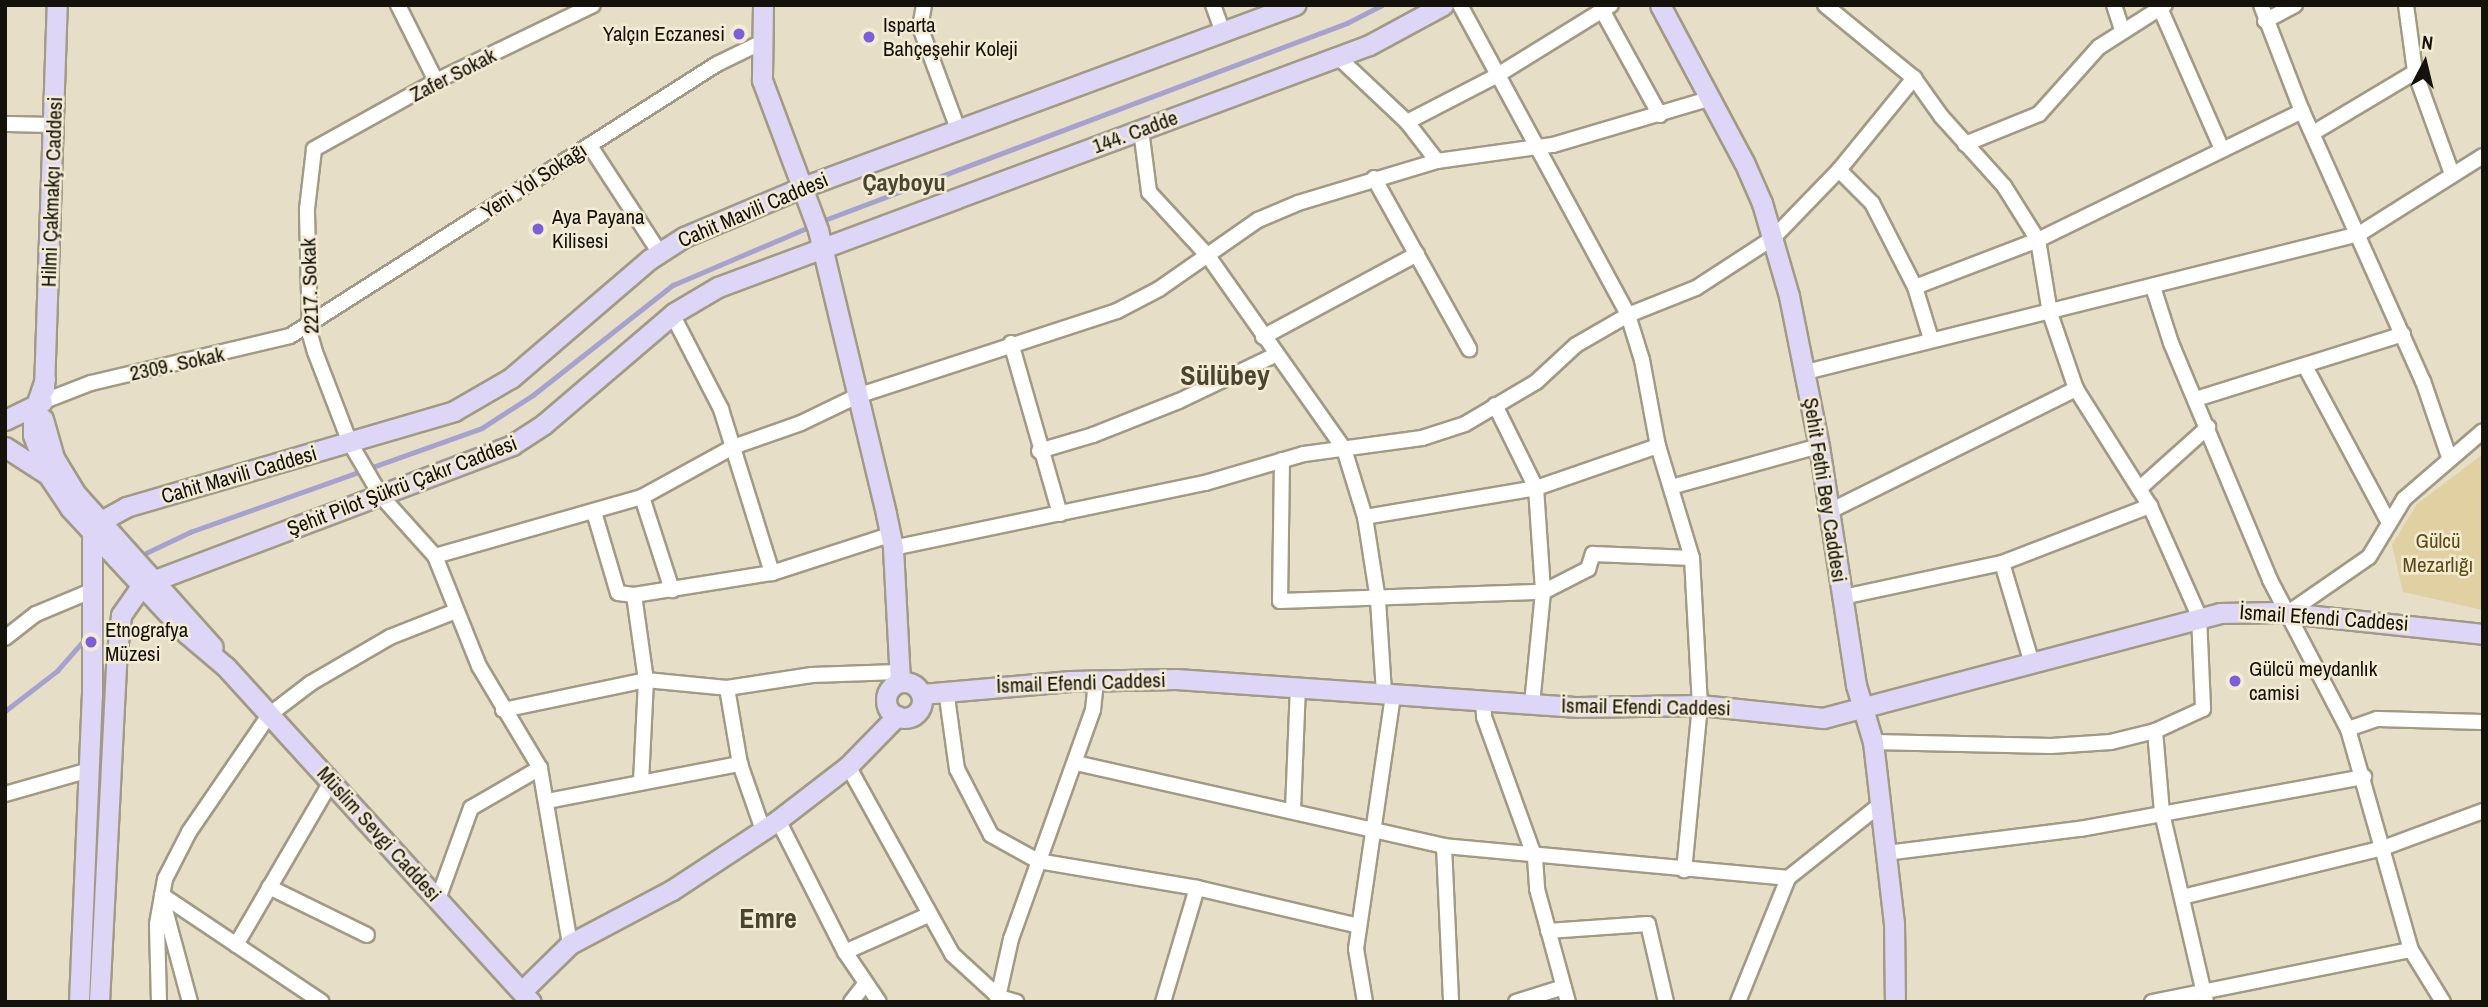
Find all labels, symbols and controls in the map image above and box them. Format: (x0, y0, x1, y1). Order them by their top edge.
place label: Isparta Bahçeşehir Koleji (883, 12, 1018, 62)
place label: Yalçın Eczanesi (603, 21, 725, 47)
marker: Yalçın Eczanesi (731, 26, 747, 42)
north arrow (2390, 28, 2460, 98)
marker: Isparta Bahçeşehir Koleji (861, 29, 877, 45)
text: N (2420, 29, 2435, 56)
street label: Zafer Sokak (406, 43, 500, 107)
street label: Hilmi Çakmakçı Caddesi (36, 96, 68, 288)
street label: 144. Cadde (1089, 105, 1181, 159)
street label: Yeni Yol Sokağı (476, 138, 592, 224)
street label: Cahit Mavili Caddesi (674, 167, 832, 253)
district label: Çayboyu (862, 169, 946, 197)
place label: Aya Payana Kilisesi (552, 204, 645, 254)
marker: Aya Payana Kilisesi (530, 221, 546, 237)
street label: 2217. Sokak (296, 238, 324, 334)
street label: 2309. Sokak (128, 342, 226, 386)
district label: Sülübey (1180, 358, 1270, 392)
street label: Şehit Fethi Bey Caddesi (1798, 396, 1852, 584)
street label: Şehit Pilot Şükrü Çakır Caddesi (284, 431, 520, 541)
street label: Cahit Mavili Caddesi (158, 441, 320, 509)
park label: Gülcü Mezarlığı (2403, 528, 2473, 578)
street label: İsmail Efendi Caddesi (2239, 600, 2409, 636)
place label: Etnografya Müzesi (105, 617, 188, 667)
marker: Etnografya Müzesi (83, 634, 99, 650)
place label: Gülcü meydanlık camisi (2249, 656, 2377, 706)
street label: İsmail Efendi Caddesi (996, 667, 1166, 699)
marker: Gülcü meydanlık camisi (2227, 673, 2243, 689)
street label: İsmail Efendi Caddesi (1561, 693, 1731, 721)
street label: Müslim Sevgi Caddesi (312, 761, 446, 907)
district label: Emre (739, 901, 797, 935)

